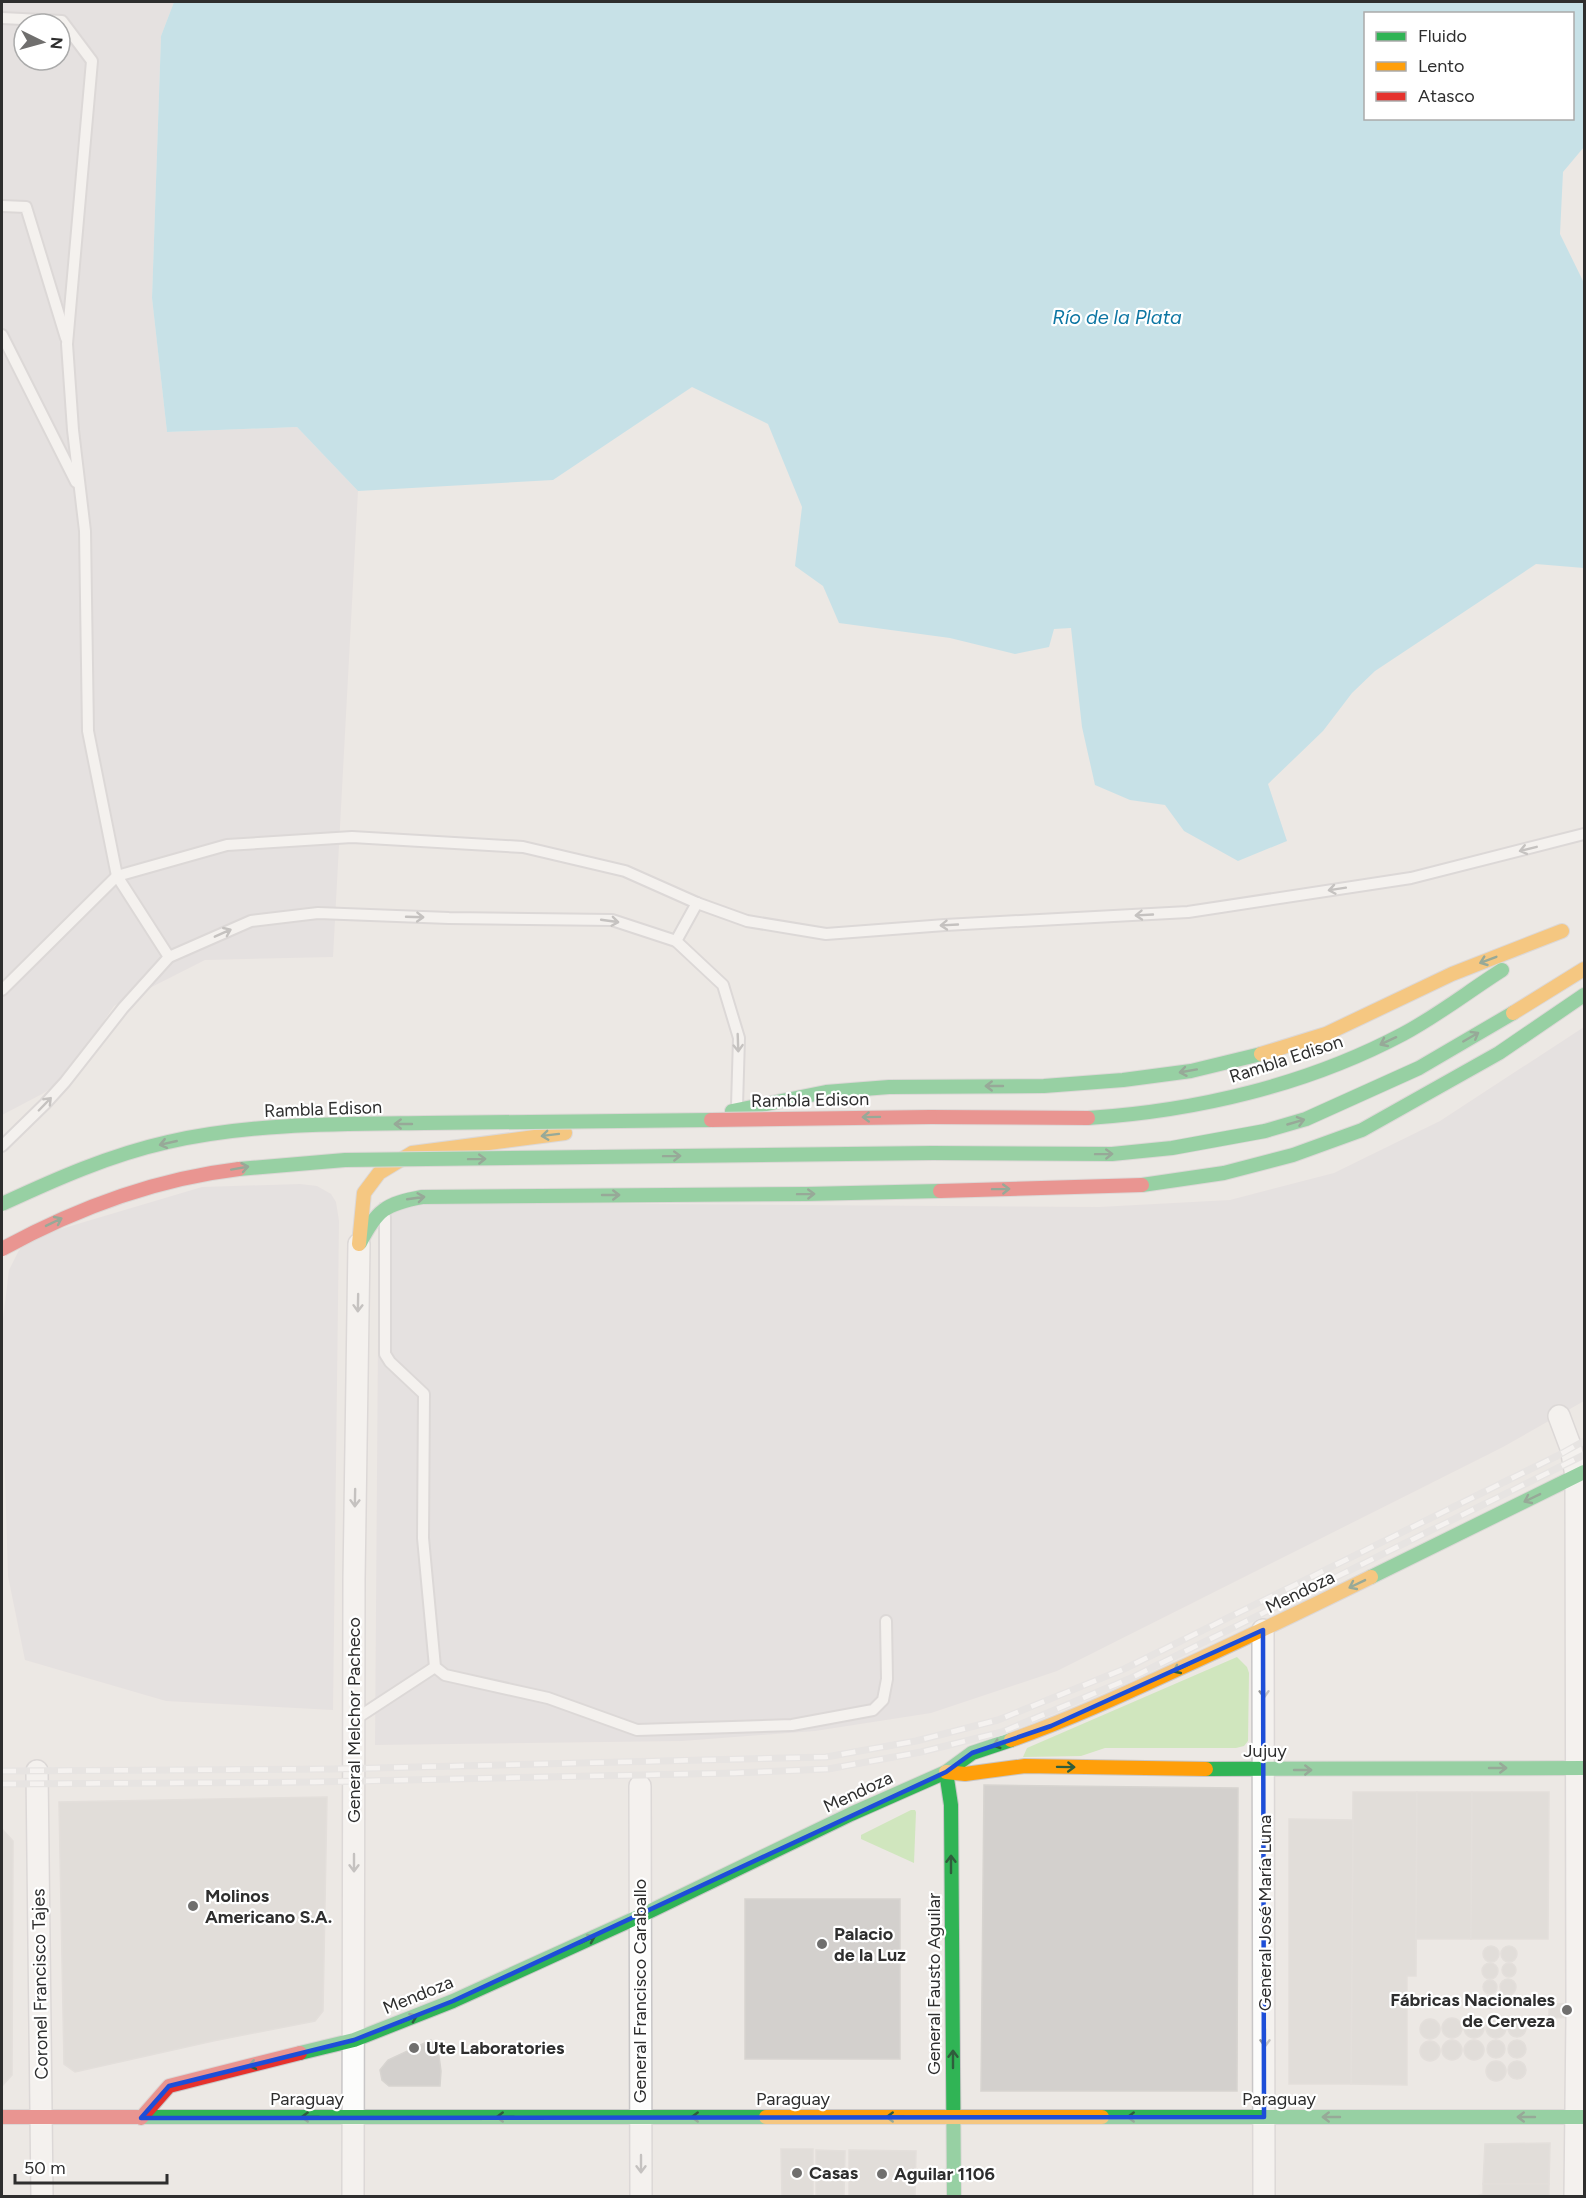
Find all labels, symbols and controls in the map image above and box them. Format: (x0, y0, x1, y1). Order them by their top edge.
north arrow (12, 12, 72, 72)
legend (1364, 12, 1574, 120)
text: Fluido (1418, 25, 1467, 47)
text: N (46, 36, 66, 50)
text: Lento (1418, 55, 1464, 77)
text: Atasco (1418, 85, 1475, 107)
water label: Río de la Plata (1052, 305, 1182, 329)
one-way arrow (1519, 843, 1538, 855)
one-way arrow (1328, 884, 1348, 895)
one-way arrow (1135, 909, 1155, 920)
one-way arrow (404, 911, 424, 922)
one-way arrow (599, 916, 619, 927)
one-way arrow (940, 919, 960, 930)
one-way arrow (213, 927, 232, 938)
one-way arrow (1479, 955, 1497, 966)
street label: Rambla Edison (1226, 1030, 1346, 1088)
one-way arrow (1463, 1031, 1480, 1043)
one-way arrow (732, 1033, 744, 1053)
one-way arrow (1380, 1036, 1398, 1047)
one-way arrow (1178, 1066, 1198, 1077)
one-way arrow (984, 1080, 1004, 1092)
street label: Rambla Edison (751, 1088, 869, 1112)
street label: Rambla Edison (264, 1096, 382, 1122)
one-way arrow (38, 1097, 52, 1112)
one-way arrow (862, 1112, 882, 1123)
one-way arrow (1286, 1116, 1305, 1127)
one-way arrow (394, 1118, 414, 1130)
one-way arrow (541, 1129, 561, 1140)
one-way arrow (158, 1137, 177, 1149)
one-way arrow (1094, 1148, 1114, 1160)
one-way arrow (661, 1150, 681, 1162)
one-way arrow (466, 1153, 486, 1165)
one-way arrow (230, 1163, 250, 1174)
one-way arrow (991, 1183, 1011, 1195)
one-way arrow (796, 1188, 816, 1200)
one-way arrow (601, 1189, 621, 1201)
one-way arrow (406, 1193, 426, 1204)
one-way arrow (44, 1216, 62, 1228)
one-way arrow (352, 1292, 364, 1312)
one-way arrow (349, 1487, 361, 1507)
one-way arrow (1524, 1492, 1541, 1504)
street label: Mendoza (1262, 1566, 1338, 1618)
one-way arrow (1349, 1579, 1367, 1590)
street label: General Melchor Pacheco (343, 1617, 365, 1823)
one-way arrow (1173, 1663, 1191, 1675)
one-way arrow (1258, 1678, 1270, 1698)
one-way arrow (992, 1738, 1011, 1749)
street label: Jujuy (1243, 1740, 1287, 1762)
one-way arrow (1056, 1761, 1076, 1773)
one-way arrow (1488, 1762, 1508, 1774)
one-way arrow (1293, 1764, 1313, 1775)
street label: Mendoza (820, 1766, 896, 1818)
street label: General José María Luna (1254, 1815, 1276, 2011)
one-way arrow (348, 1852, 360, 1872)
one-way arrow (945, 1854, 957, 1874)
street label: General Francisco Caraballo (629, 1879, 651, 2103)
place label: Molinos Americano S.A. (205, 1885, 332, 1928)
street label: Coronel Francisco Tajes (27, 1888, 53, 2080)
street label: General Fausto Aguilar (923, 1893, 945, 2075)
marker: Molinos Americano S.A. (186, 1899, 200, 1913)
place label: Palacio de la Luz (834, 1923, 906, 1966)
one-way arrow (578, 1934, 596, 1946)
marker: Palacio de la Luz (815, 1937, 829, 1951)
street label: Mendoza (380, 1971, 456, 2019)
place label: Fábricas Nacionales de Cerveza (1390, 1989, 1556, 2032)
marker: Fábricas Nacionales de Cerveza (1560, 2003, 1574, 2017)
one-way arrow (399, 2013, 418, 2024)
one-way arrow (1259, 2028, 1271, 2048)
place label: Ute Laboratories (426, 2037, 565, 2059)
marker: Ute Laboratories (407, 2041, 421, 2055)
one-way arrow (947, 2049, 959, 2069)
one-way arrow (248, 2059, 267, 2071)
street label: Paraguay (270, 2088, 344, 2110)
street label: Paraguay (756, 2088, 830, 2110)
street label: Paraguay (1242, 2088, 1316, 2110)
one-way arrow (300, 2111, 320, 2123)
one-way arrow (495, 2111, 515, 2123)
one-way arrow (690, 2111, 710, 2123)
one-way arrow (885, 2111, 905, 2123)
one-way arrow (1127, 2111, 1147, 2123)
one-way arrow (1322, 2111, 1342, 2123)
one-way arrow (1517, 2111, 1537, 2123)
scale bar (15, 2147, 166, 2185)
one-way arrow (635, 2153, 647, 2173)
text: 50 m (24, 2157, 66, 2179)
place label: Casas (809, 2162, 859, 2184)
place label: Aguilar 1106 (894, 2163, 995, 2185)
marker: Casas (790, 2166, 804, 2180)
marker: Aguilar 1106 (875, 2167, 889, 2181)

